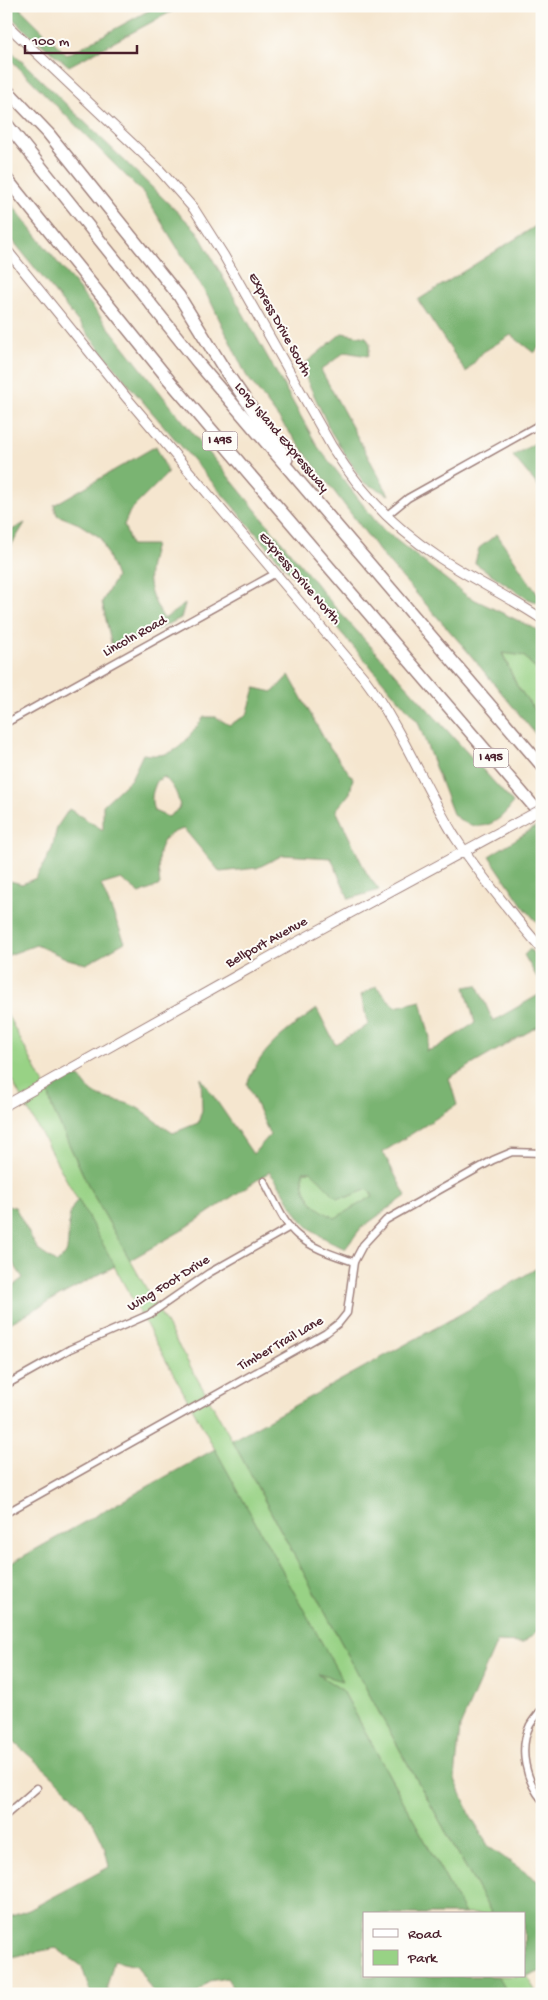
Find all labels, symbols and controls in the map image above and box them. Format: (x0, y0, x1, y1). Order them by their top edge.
scale bar (25, 22, 138, 54)
text: 100 m (31, 33, 70, 51)
street label: Express Drive South (243, 270, 315, 380)
street label: Long Island Expressway (230, 379, 332, 497)
road number: I 495 (202, 432, 238, 451)
street label: Express Drive North (254, 529, 344, 629)
street label: Lincoln Road (100, 612, 172, 662)
road number: I 495 (474, 748, 508, 768)
street label: Bellport Avenue (222, 913, 312, 973)
street label: Wing Foot Drive (125, 1251, 214, 1316)
street label: Timber Trail Lane (234, 1312, 327, 1376)
legend (363, 1912, 526, 1978)
text: Road (408, 1926, 442, 1944)
text: Park (407, 1950, 438, 1968)

